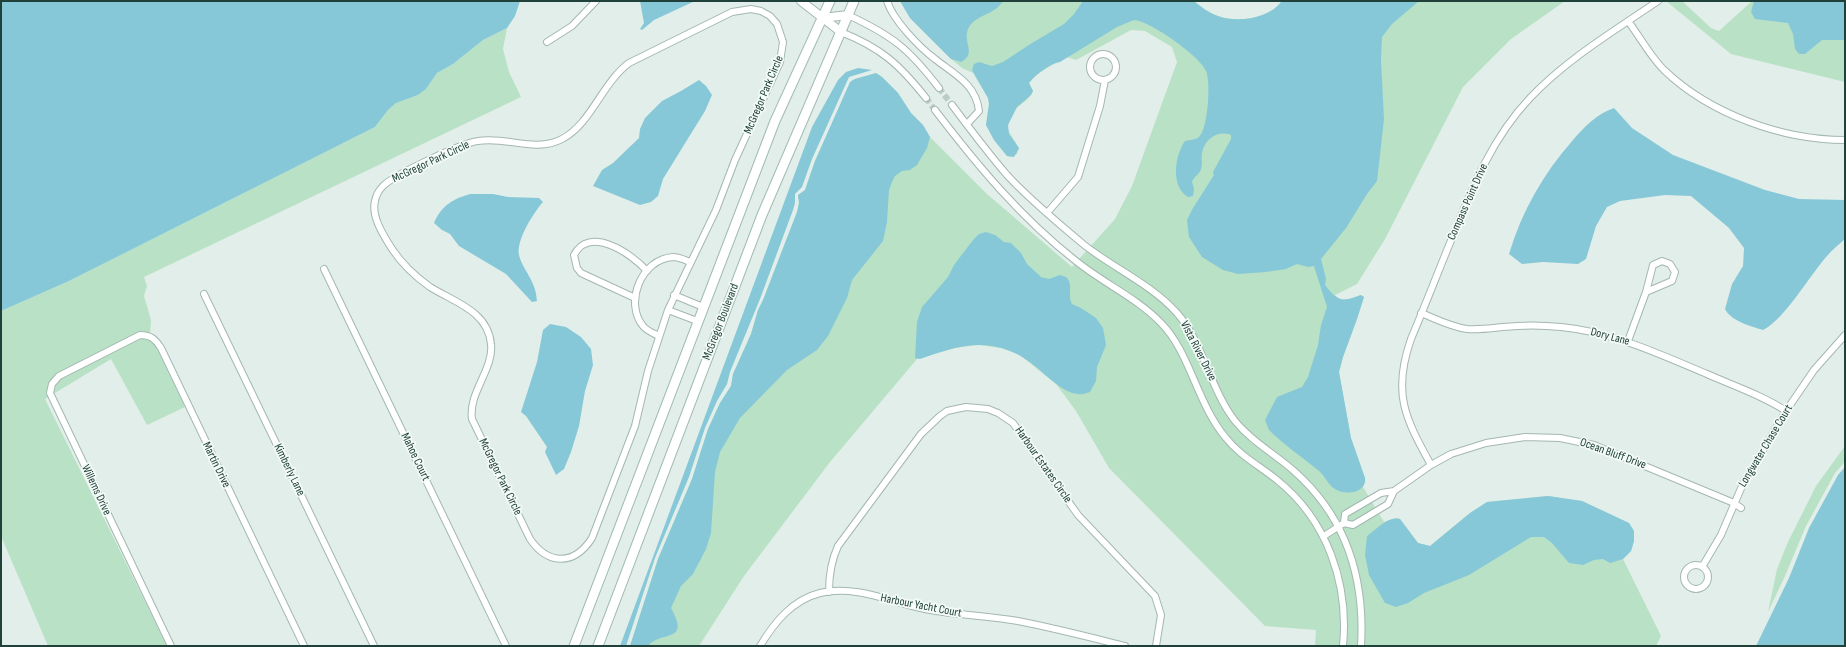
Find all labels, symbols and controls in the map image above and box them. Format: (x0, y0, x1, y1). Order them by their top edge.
street label: McGregor Park Circle (741, 54, 787, 136)
street label: McGregor Park Circle (390, 138, 472, 186)
street label: Compass Point Drive (1445, 161, 1491, 243)
street label: McGregor Boulevard (700, 282, 742, 362)
street label: Vista River Drive (1177, 319, 1219, 383)
street label: Dory Lane (1589, 325, 1631, 349)
street label: Longwater Chase Court (1736, 402, 1796, 490)
street label: Harbour Estates Circle (1011, 424, 1075, 506)
street label: Mahoe Court (397, 431, 433, 483)
street label: Ocean Bluff Drive (1578, 435, 1648, 473)
street label: McGregor Park Circle (475, 436, 525, 518)
street label: Martin Drive (199, 440, 233, 490)
street label: Kimberly Lane (270, 441, 308, 499)
street label: Willems Drive (78, 462, 114, 518)
street label: Harbour Yacht Court (879, 591, 963, 621)

